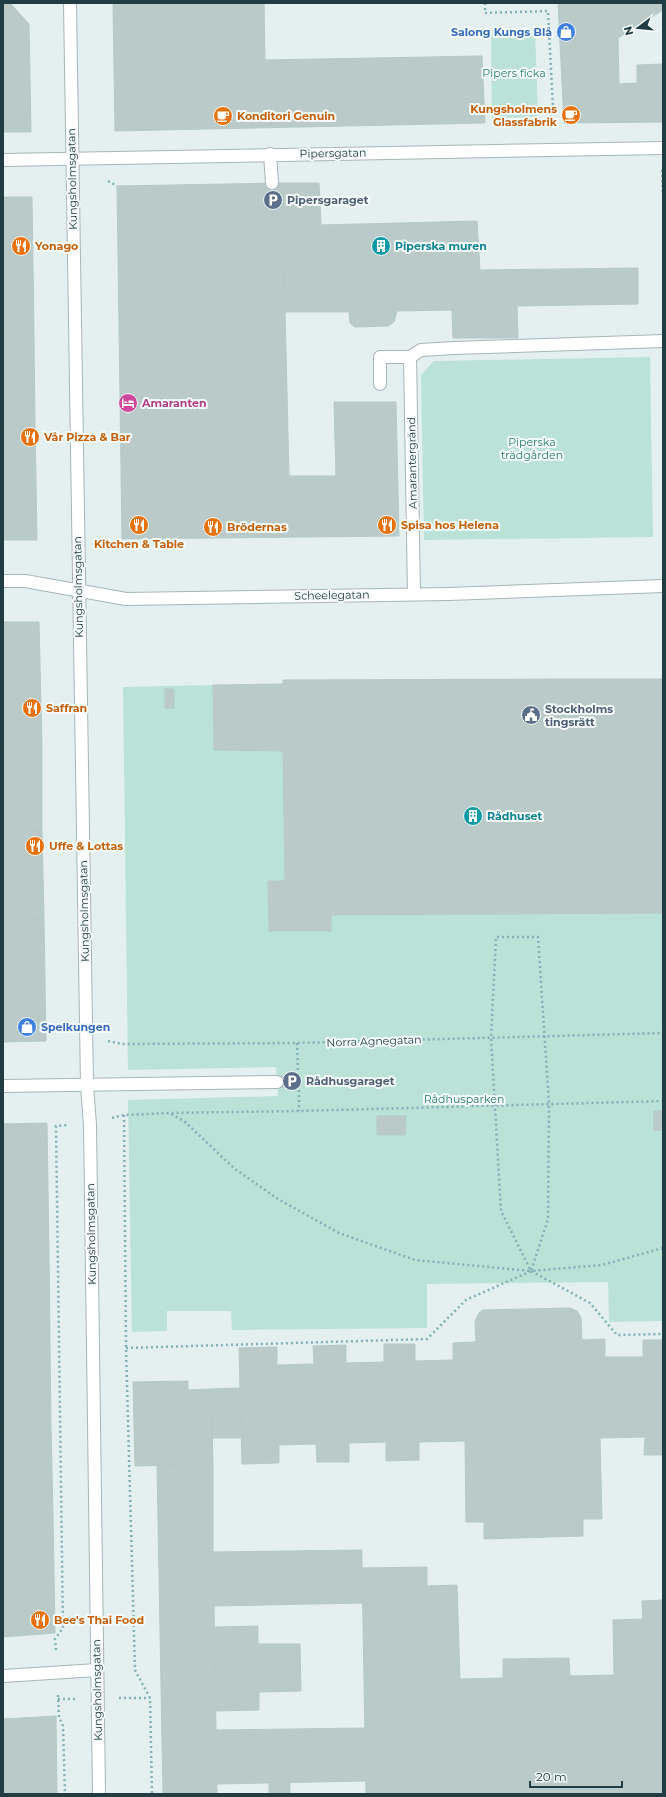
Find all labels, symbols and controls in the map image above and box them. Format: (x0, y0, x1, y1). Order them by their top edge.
north arrow (618, 8, 658, 48)
shop icon: Salong Kungs Blå (555, 21, 577, 43)
place label: Salong Kungs Blå (451, 25, 552, 39)
text: N (620, 25, 636, 37)
park label: Pipers ficka (482, 66, 546, 80)
place label: Kungsholmens Glassfabrik (470, 102, 558, 129)
cafe icon: Kungsholmens Glassfabrik (560, 104, 582, 126)
cafe icon: Konditori Genuin (212, 105, 234, 127)
place label: Konditori Genuin (237, 109, 335, 123)
street label: Kungsholmsgatan (64, 128, 80, 230)
street label: Pipersgatan (299, 145, 367, 161)
parking icon: Pipersgaraget (262, 189, 284, 211)
place label: Pipersgaraget (287, 193, 369, 207)
restaurant icon: Yonago (10, 235, 32, 257)
building icon: Piperska muren (370, 235, 392, 257)
place label: Yonago (34, 239, 78, 253)
place label: Piperska muren (395, 239, 487, 253)
hotel icon: Amaranten (117, 392, 139, 414)
place label: Amaranten (141, 396, 207, 410)
street label: Amarantergränd (404, 417, 420, 509)
restaurant icon: Vår Pizza & Bar (19, 426, 41, 448)
place label: Vår Pizza & Bar (43, 430, 131, 444)
park label: Piperska trädgården (501, 435, 563, 462)
restaurant icon: Kitchen & Table (128, 514, 150, 536)
restaurant icon: Spisa hos Helena (376, 514, 398, 536)
restaurant icon: Brödernas (202, 516, 224, 538)
place label: Spisa hos Helena (401, 518, 499, 532)
place label: Brödernas (227, 520, 287, 534)
street label: Kungsholmsgatan (70, 536, 86, 638)
place label: Kitchen & Table (94, 537, 184, 551)
street label: Scheelegatan (294, 587, 370, 603)
restaurant icon: Saffran (21, 697, 43, 719)
place label: Saffran (46, 701, 87, 715)
place label: Stockholms tingsrätt (545, 702, 613, 729)
public building icon: Stockholms tingsrätt (520, 704, 542, 726)
building icon: Rådhuset (462, 805, 484, 827)
place label: Rådhuset (487, 809, 542, 823)
restaurant icon: Uffe & Lottas (24, 835, 46, 857)
place label: Uffe & Lottas (49, 839, 123, 853)
street label: Kungsholmsgatan (76, 860, 92, 962)
shop icon: Spelkungen (16, 1016, 38, 1038)
place label: Spelkungen (41, 1020, 110, 1034)
street label: Norra Agnegatan (326, 1032, 422, 1050)
parking icon: Rådhusgaraget (281, 1070, 303, 1092)
place label: Rådhusgaraget (306, 1074, 395, 1088)
park label: Rådhusparken (424, 1092, 504, 1106)
street label: Kungsholmsgatan (83, 1183, 99, 1285)
restaurant icon: Bee's Thai Food (29, 1609, 51, 1631)
place label: Bee's Thai Food (54, 1613, 144, 1627)
street label: Kungsholmsgatan (89, 1639, 105, 1741)
scale bar (530, 1763, 622, 1789)
text: 20 m (536, 1769, 567, 1784)

